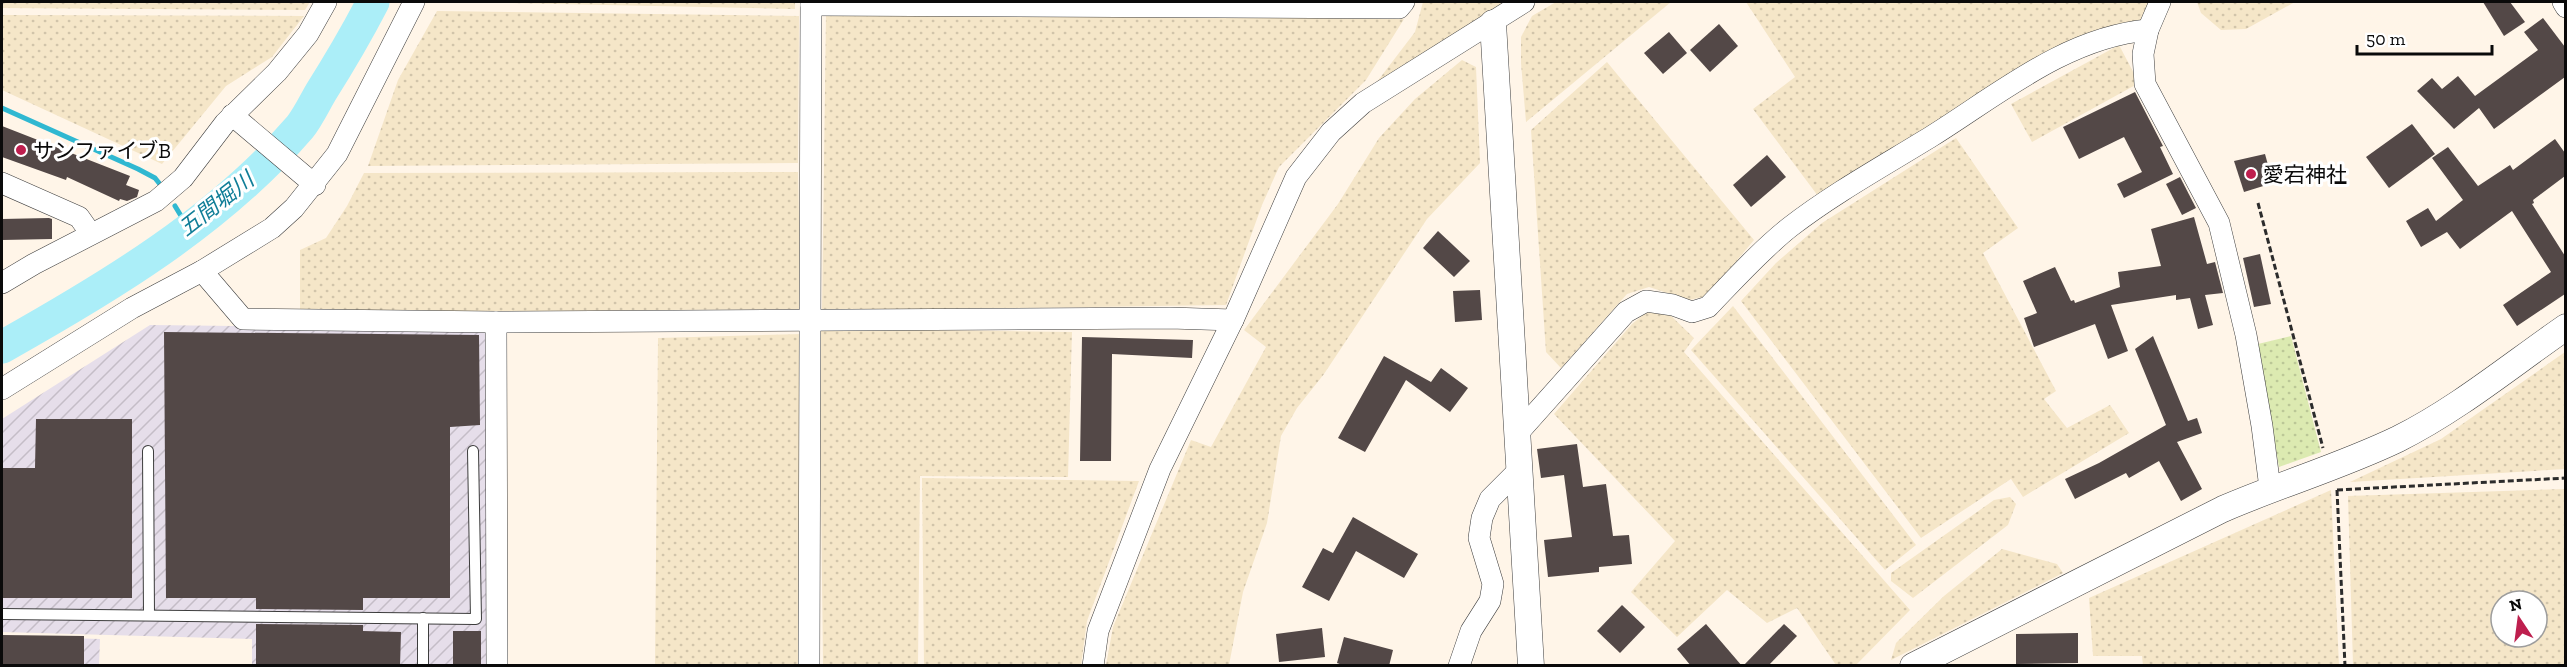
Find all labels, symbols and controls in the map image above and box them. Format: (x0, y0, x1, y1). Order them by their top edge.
scale bar (2357, 18, 2492, 56)
text: 50 m (2366, 28, 2406, 50)
place label: サンファイブB (33, 138, 171, 163)
marker: サンファイブB (14, 143, 28, 157)
place label: 愛宕神社 (2263, 162, 2347, 187)
water label: 五間堀川 (173, 165, 261, 242)
marker: 愛宕神社 (2244, 167, 2258, 181)
north arrow (2489, 589, 2549, 649)
text: N (2508, 594, 2524, 615)

